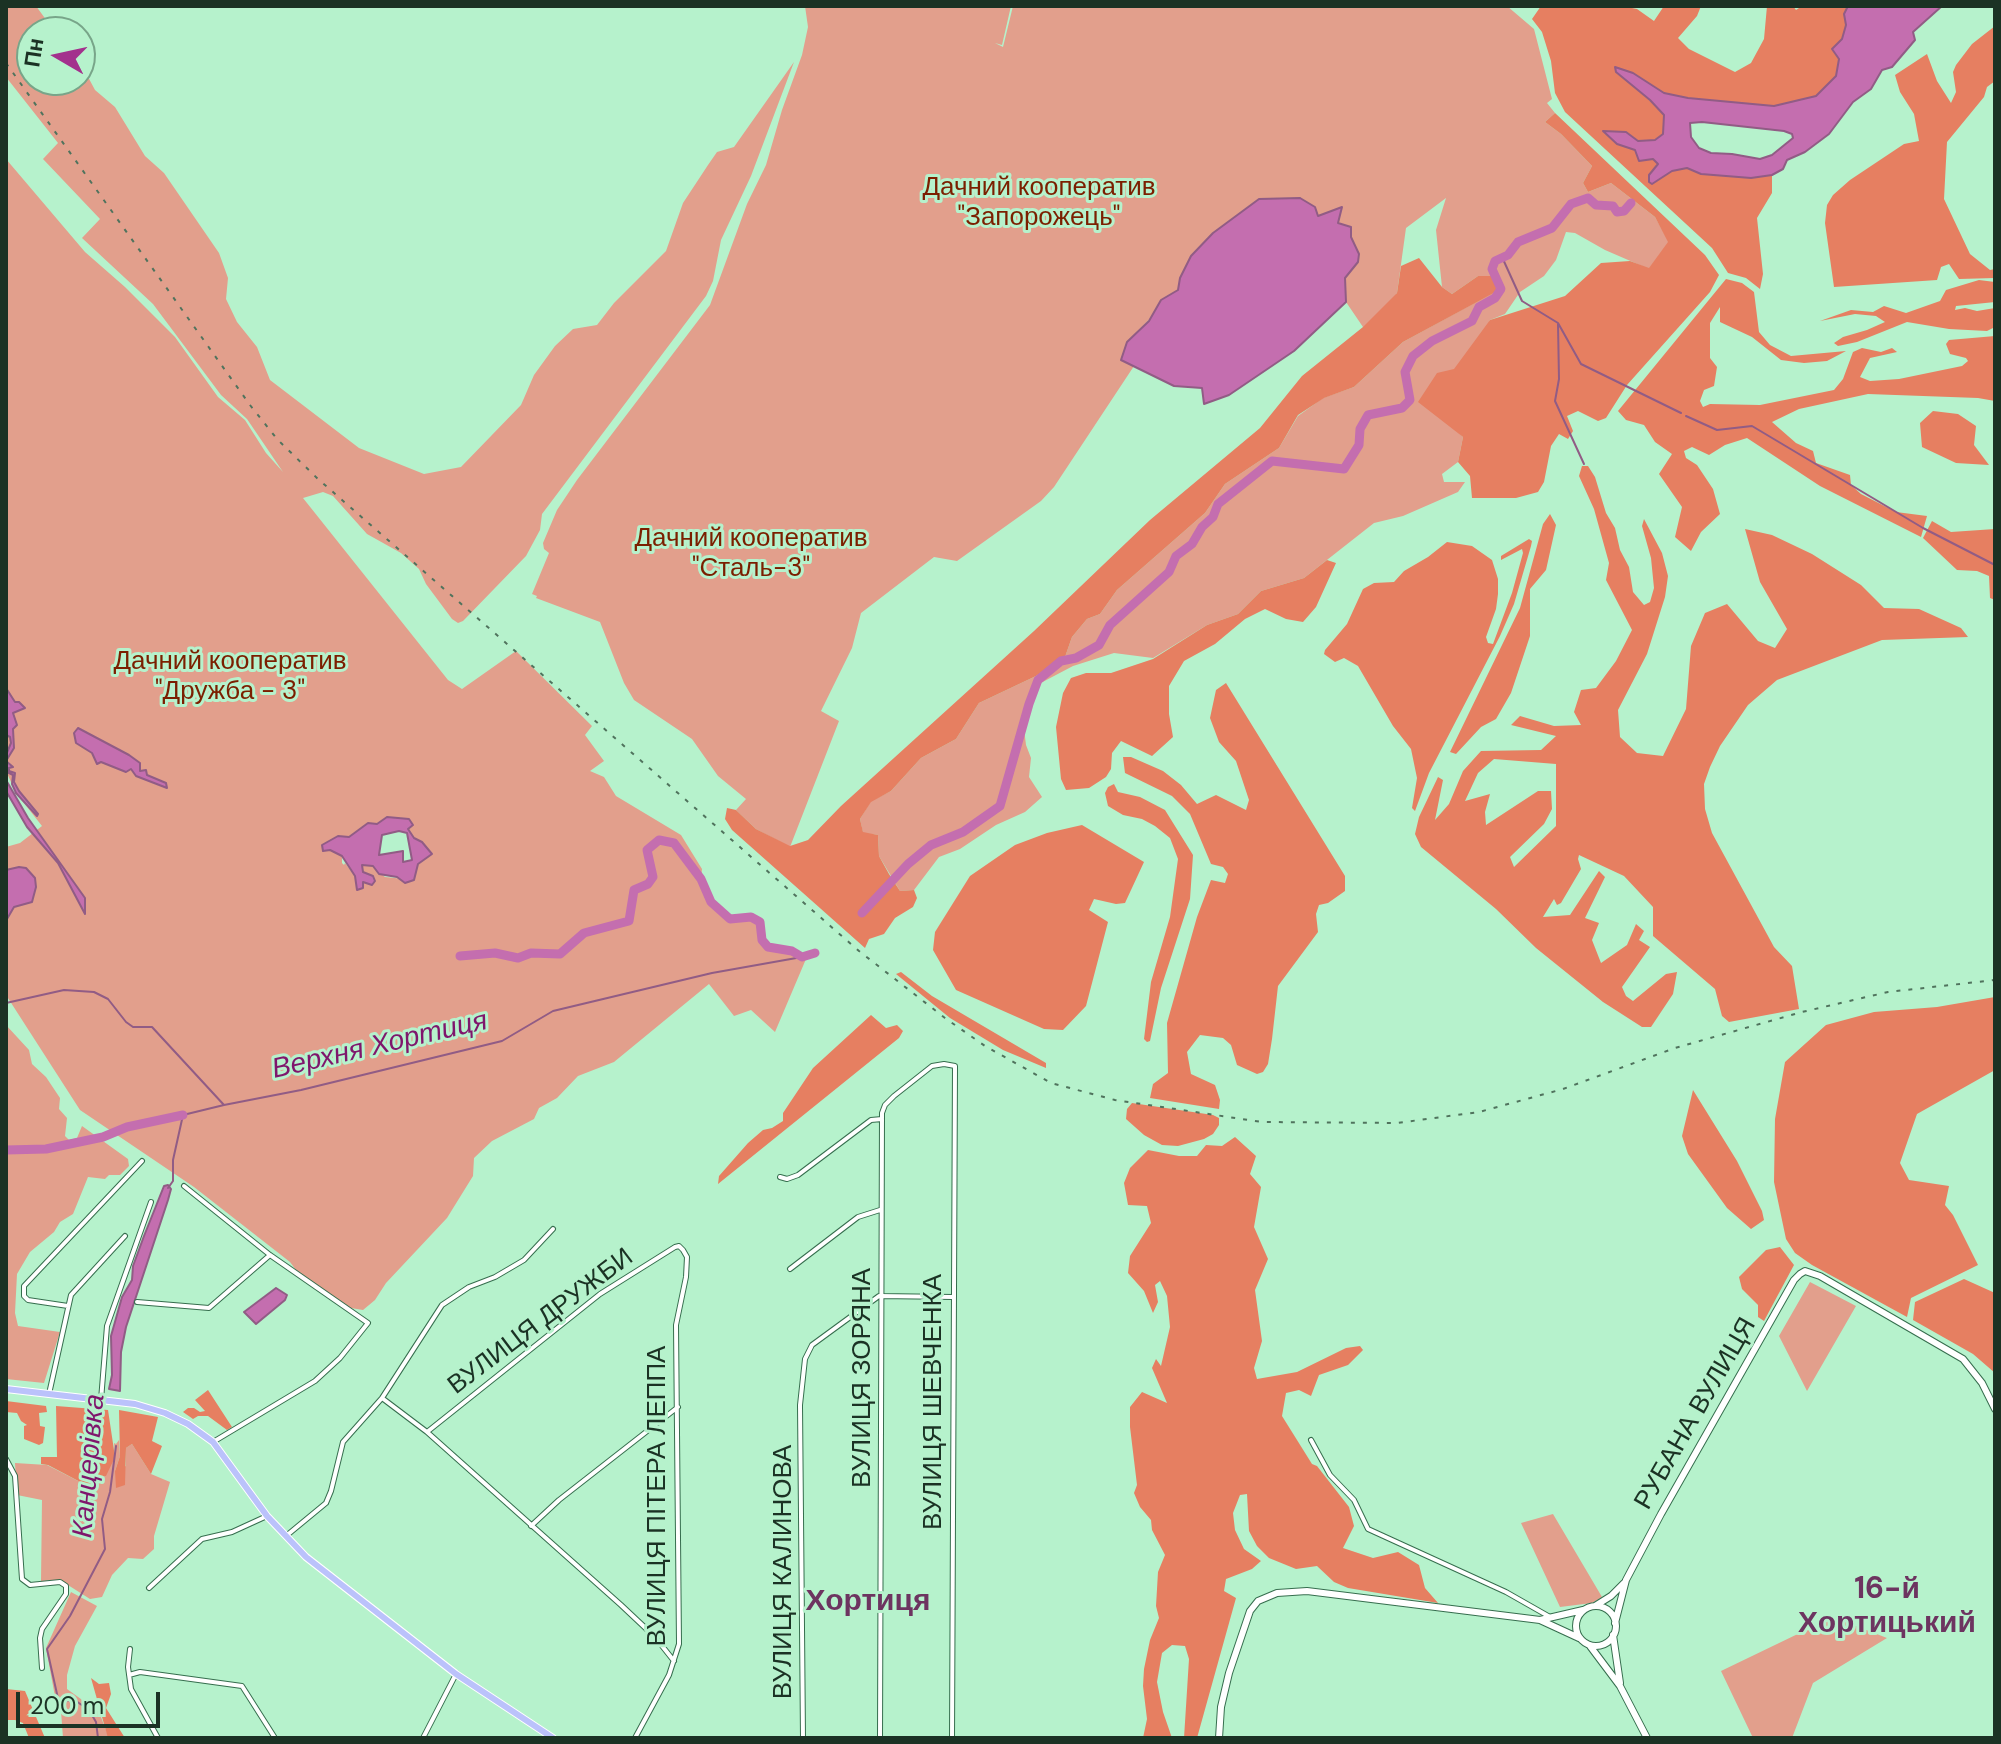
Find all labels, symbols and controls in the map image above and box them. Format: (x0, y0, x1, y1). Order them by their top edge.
north arrow (16, 16, 96, 96)
text: Пн (17, 36, 50, 69)
park label: Дачний кооператив "Запорожець" (922, 172, 1156, 234)
park label: Дачний кооператив "Сталь-3" (634, 523, 868, 584)
park label: Дачний кооператив "Дружба - 3" (113, 646, 347, 708)
water label: Верхня Хортиця (269, 1005, 491, 1087)
street label: ВУЛИЦЯ ДРУЖБИ (442, 1242, 640, 1402)
street label: ВУЛИЦЯ ЗОРЯНА (847, 1268, 879, 1488)
street label: ВУЛИЦЯ ШЕВЧЕНКА (918, 1274, 950, 1530)
street label: РУБАНА ВУЛИЦЯ (1628, 1313, 1764, 1515)
street label: ВУЛИЦЯ ПІТЕРА ЛЕППА (642, 1346, 674, 1646)
water label: Канцерівка (67, 1393, 113, 1539)
street label: ВУЛИЦЯ КАЛИНОВА (768, 1445, 800, 1699)
district label: 16-й Хортицький (1798, 1572, 1976, 1642)
district label: Хортиця (806, 1584, 930, 1620)
scale bar (20, 1676, 164, 1726)
text: 200 m (30, 1690, 104, 1721)

